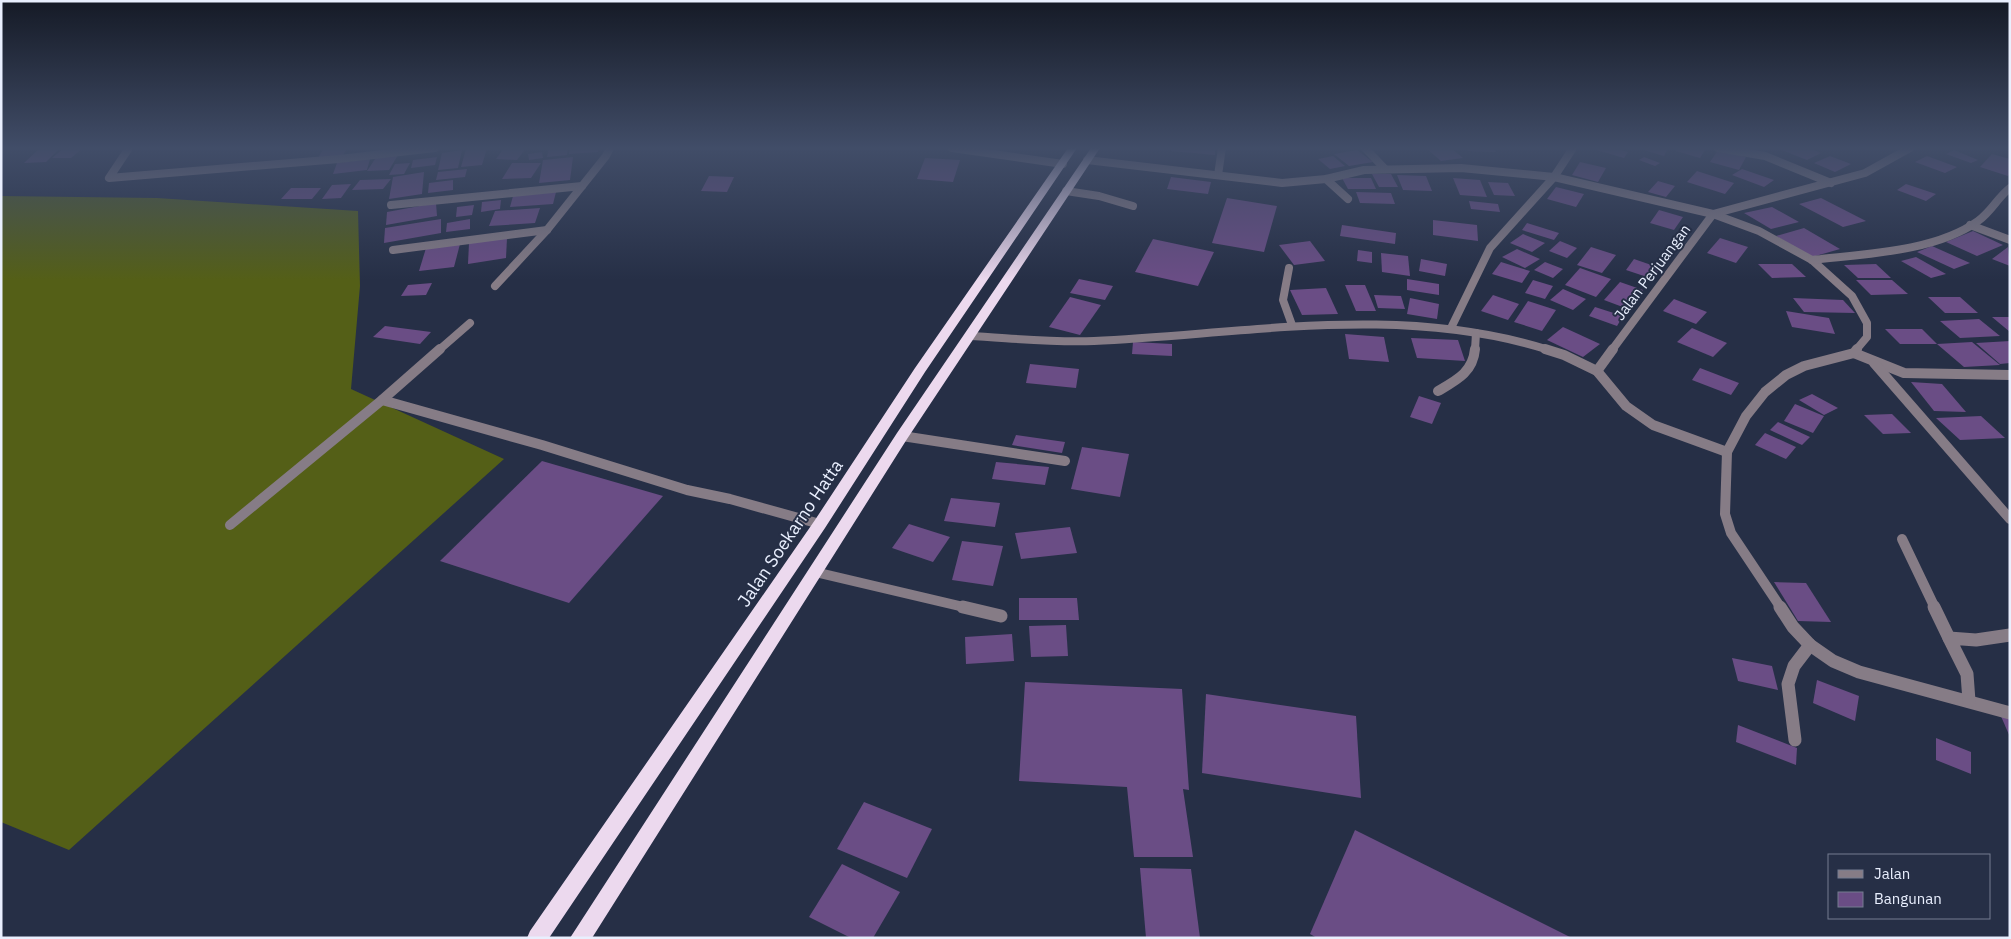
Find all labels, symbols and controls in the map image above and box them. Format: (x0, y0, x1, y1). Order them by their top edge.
street label: Jalan Perjuangan (1610, 220, 1694, 324)
street label: Jalan Soekarno Hatta (732, 455, 848, 611)
legend (1828, 854, 1991, 919)
text: Jalan (1874, 864, 1910, 883)
text: Bangunan (1874, 889, 1942, 908)

